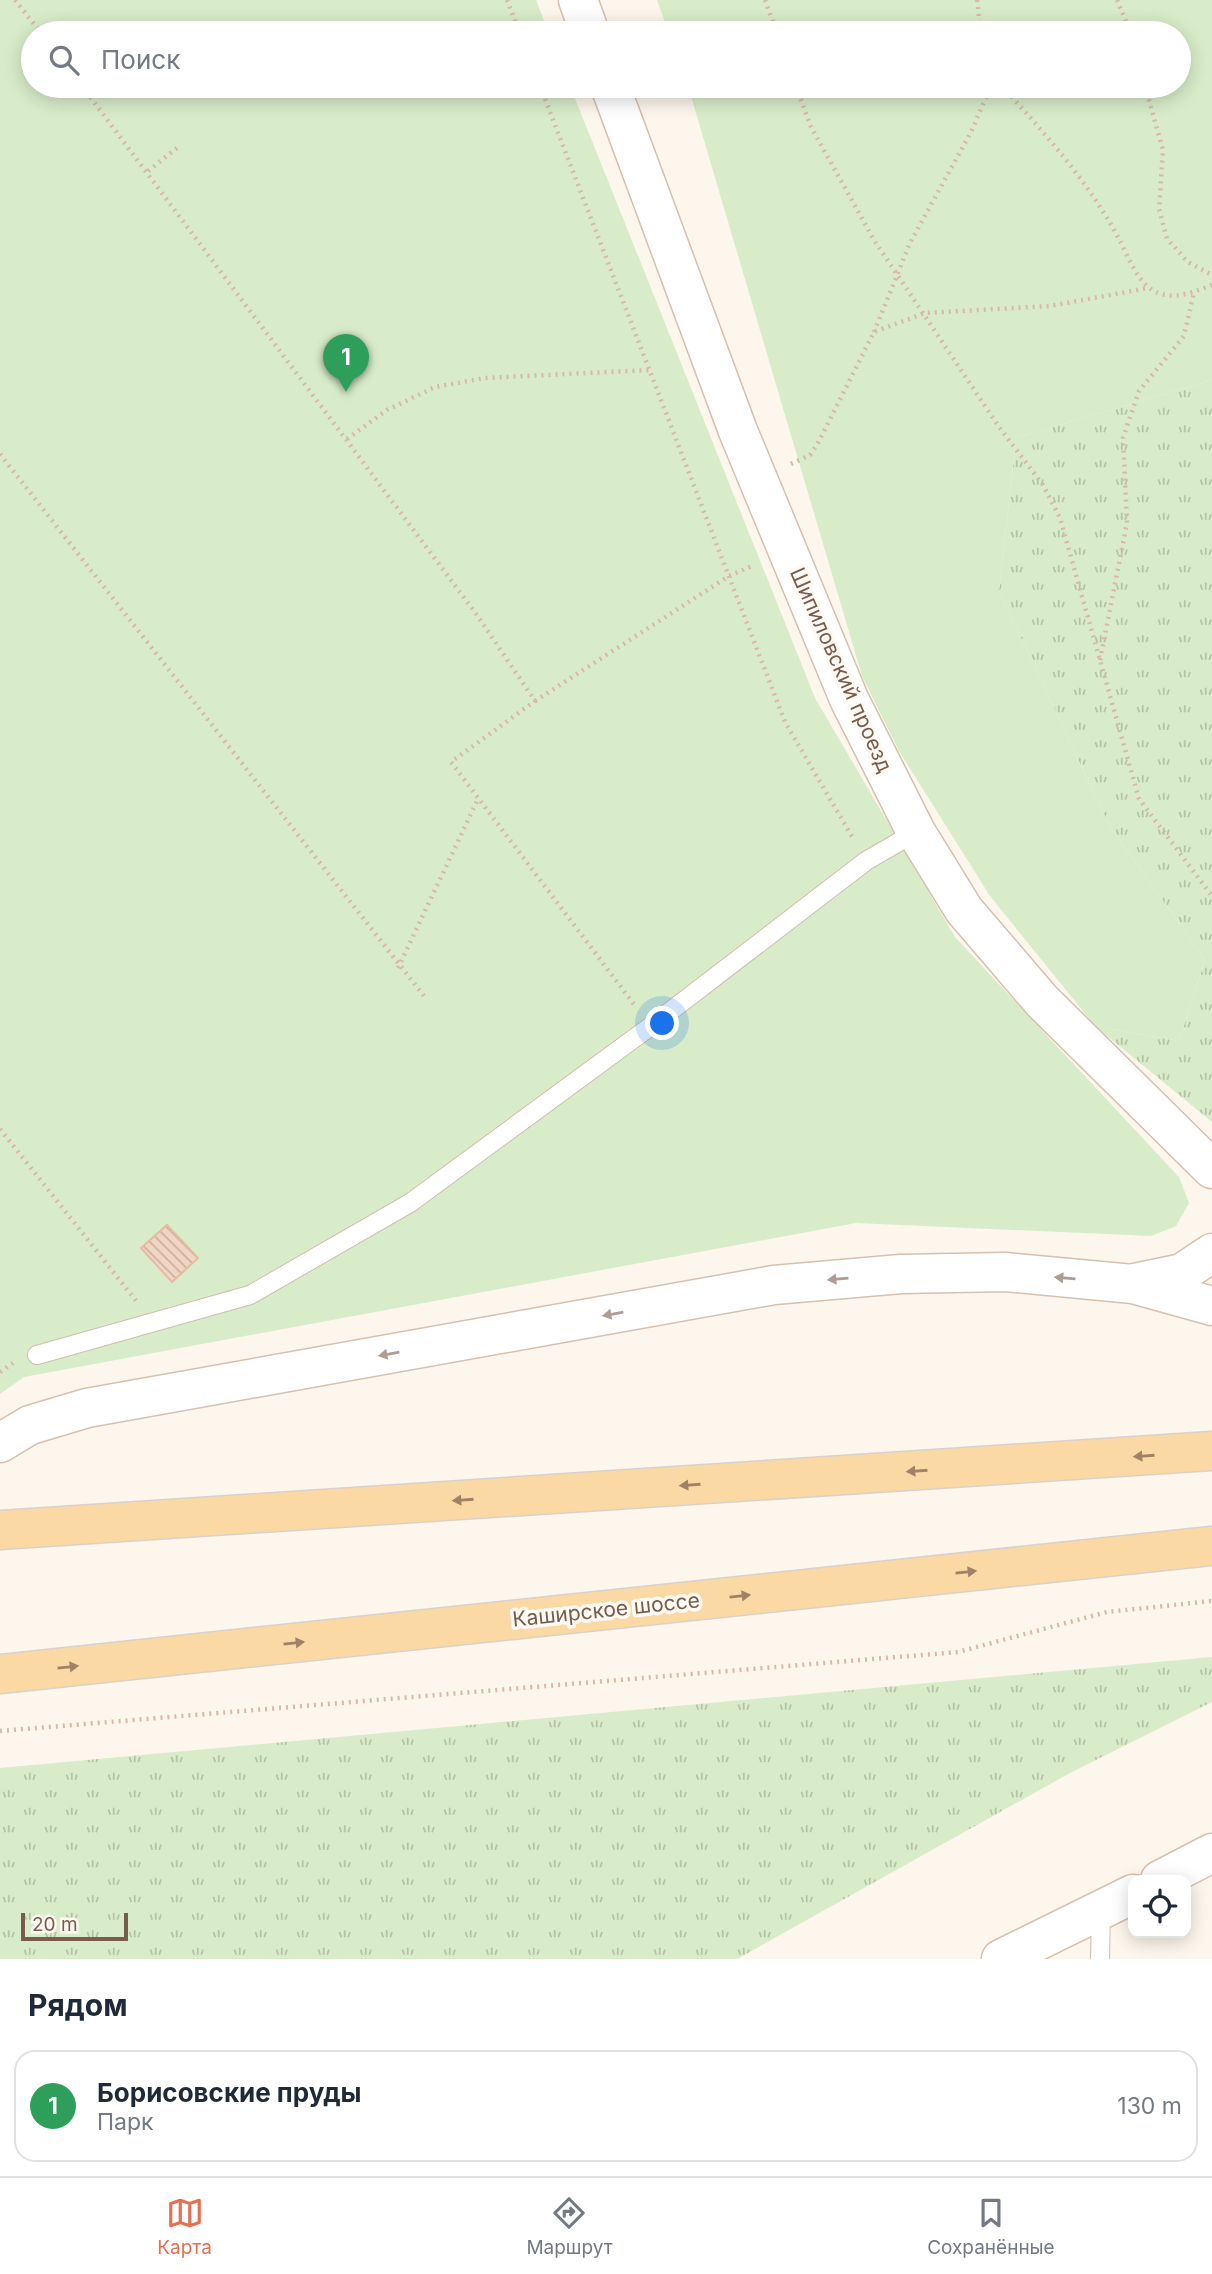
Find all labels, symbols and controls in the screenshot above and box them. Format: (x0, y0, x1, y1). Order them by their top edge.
search box (21, 21, 1191, 98)
icon: search (45, 41, 83, 79)
text: Поиск (101, 44, 180, 75)
pin: 1 (323, 334, 369, 392)
street label: Шипиловский проезд (785, 564, 898, 776)
your location (645, 1006, 679, 1040)
one-way arrow (1054, 1272, 1076, 1283)
one-way arrow (827, 1274, 849, 1285)
one-way arrow (602, 1308, 624, 1319)
one-way arrow (378, 1348, 400, 1359)
one-way arrow (1133, 1450, 1155, 1461)
one-way arrow (906, 1465, 928, 1476)
one-way arrow (679, 1480, 701, 1491)
one-way arrow (452, 1495, 474, 1506)
one-way arrow (955, 1567, 977, 1578)
street label: Каширское шоссе (511, 1587, 701, 1632)
one-way arrow (729, 1590, 751, 1601)
one-way arrow (283, 1637, 305, 1648)
one-way arrow (57, 1661, 79, 1672)
map controls (1128, 1875, 1191, 1938)
button: locate (1128, 1875, 1191, 1938)
scale bar (21, 1910, 128, 1942)
text: 20 m (32, 1913, 78, 1936)
text: Рядом (28, 1987, 128, 2023)
text: Борисовские пруды (97, 2077, 362, 2108)
text: 1 (48, 2092, 58, 2120)
text: 130 m (1117, 2092, 1182, 2120)
text: Парк (97, 2108, 154, 2136)
tab: Карта (157, 2194, 212, 2259)
tab: Маршрут (526, 2194, 613, 2259)
tab: Сохранённые (927, 2194, 1055, 2259)

